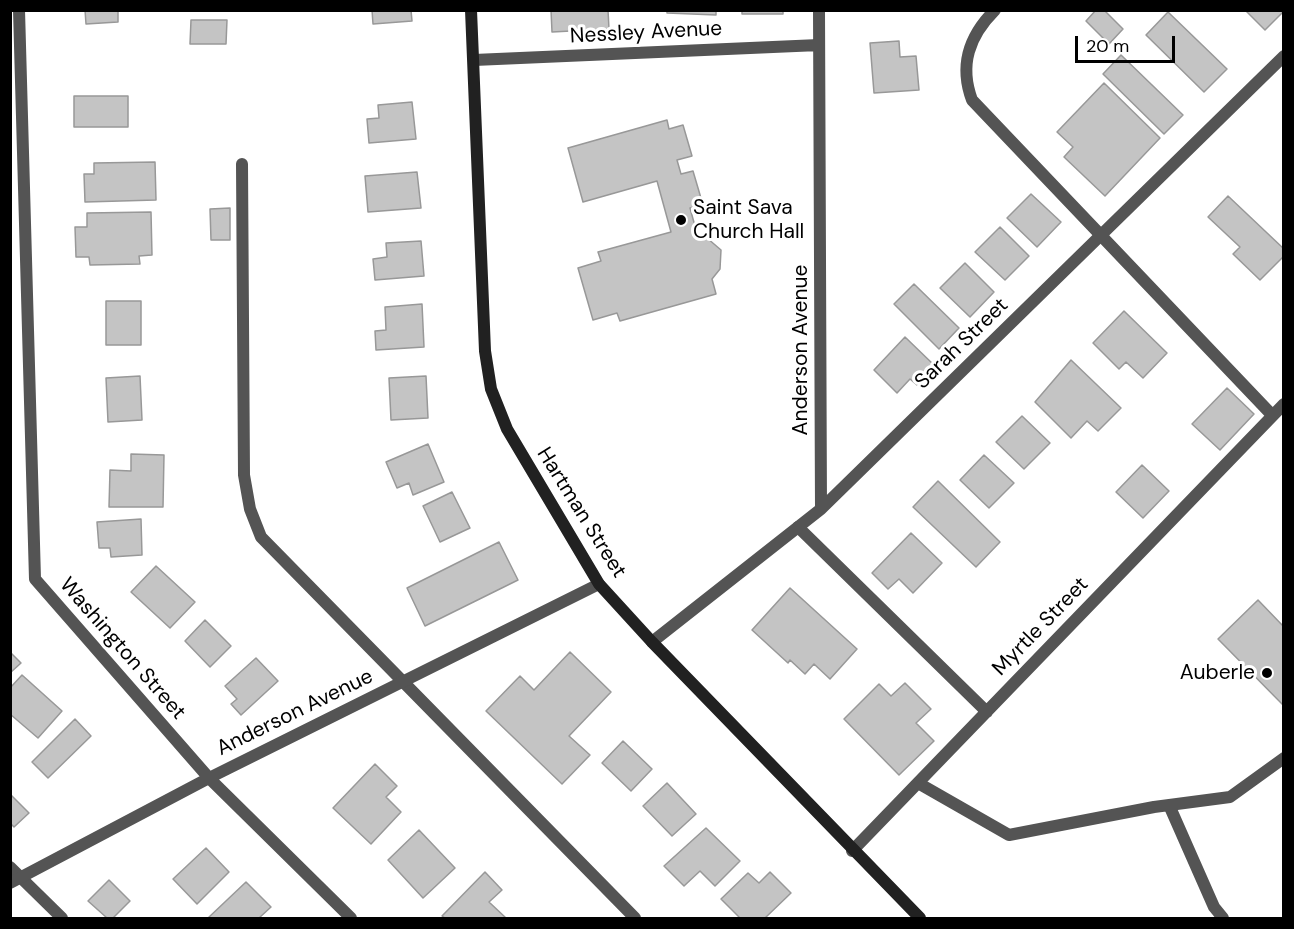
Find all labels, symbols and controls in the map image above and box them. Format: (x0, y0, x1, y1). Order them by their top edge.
street label: Nessley Avenue (569, 16, 723, 50)
scale bar (1078, 24, 1178, 62)
text: 20 m (1086, 34, 1129, 58)
place label: Saint Sava Church Hall (693, 195, 804, 245)
marker: Saint Sava Church Hall (674, 213, 688, 227)
street label: Anderson Avenue (788, 265, 814, 435)
street label: Sarah Street (910, 293, 1014, 395)
street label: Hartman Street (531, 443, 631, 583)
street label: Washington Street (54, 573, 190, 725)
street label: Myrtle Street (988, 573, 1094, 681)
place label: Auberle (1180, 660, 1255, 686)
street label: Anderson Avenue (213, 664, 377, 762)
marker: Auberle (1260, 666, 1274, 680)

